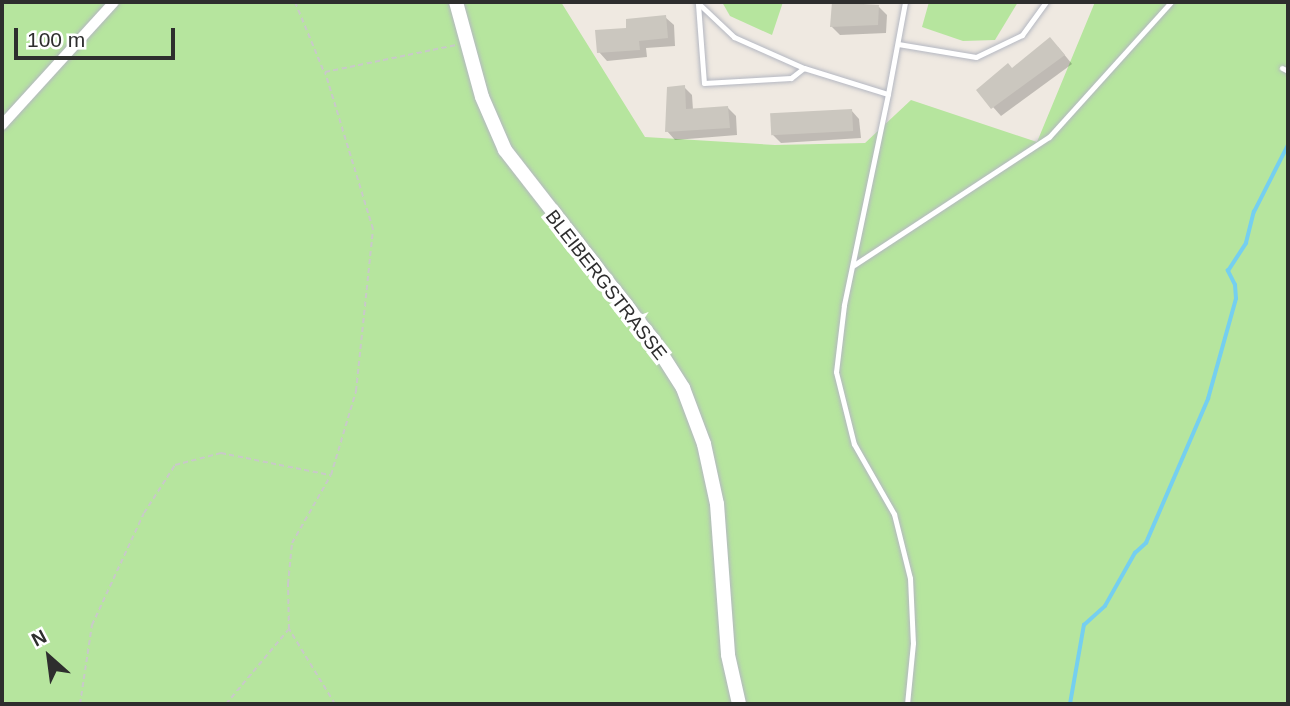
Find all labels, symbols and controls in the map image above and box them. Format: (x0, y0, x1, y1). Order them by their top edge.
scale bar (18, 14, 178, 58)
text: 100 m (27, 28, 85, 51)
street label: BLEIBERGSTRASSE (540, 206, 672, 364)
north arrow (14, 622, 84, 692)
text: N (28, 626, 50, 651)

